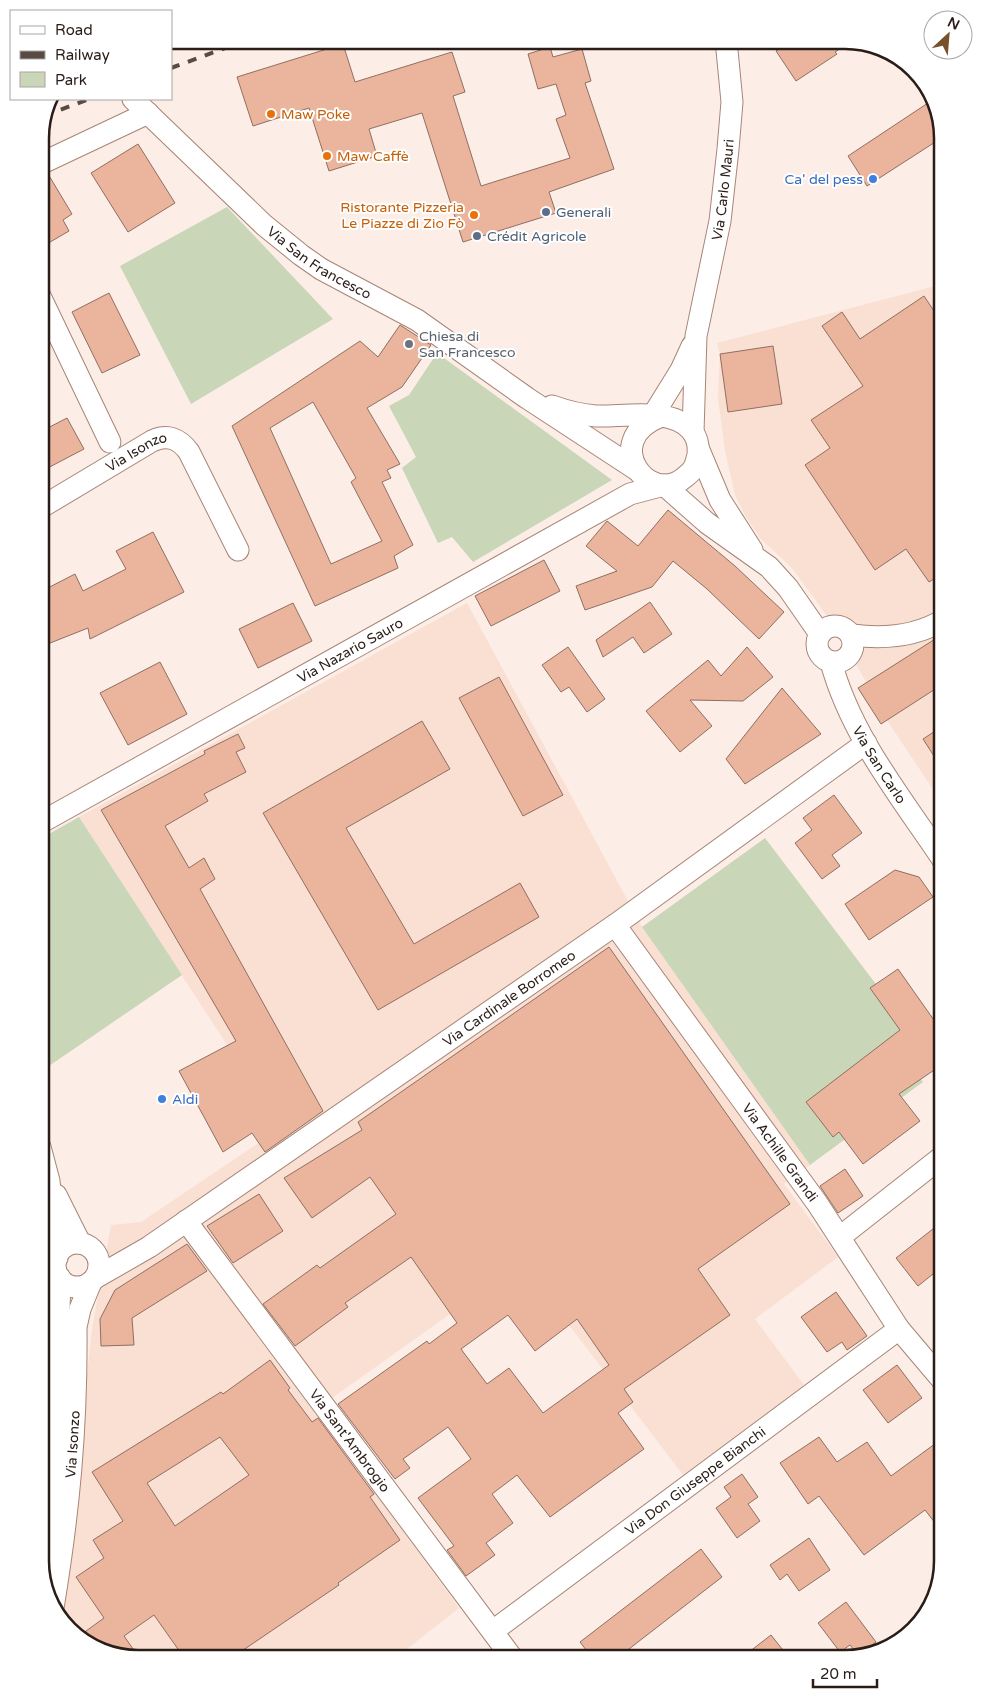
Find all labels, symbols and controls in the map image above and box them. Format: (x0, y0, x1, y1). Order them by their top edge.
legend (10, 10, 172, 100)
north arrow (923, 10, 973, 60)
text: N (945, 14, 962, 34)
text: Road (55, 21, 93, 39)
text: Railway (55, 46, 110, 64)
text: Park (55, 71, 87, 89)
place label: Maw Poke (281, 106, 350, 123)
marker: Maw Poke (265, 108, 277, 120)
street label: Via Carlo Mauri (708, 138, 738, 242)
place label: Maw Caffè (337, 148, 409, 165)
marker: Maw Caffè (321, 150, 333, 162)
place label: Ca' del pess (785, 171, 863, 188)
marker: Ca' del pess (867, 173, 879, 185)
place label: Ristorante Pizzeria Le Piazze di Zio Fò (340, 199, 464, 232)
place label: Generali (556, 204, 611, 221)
marker: Generali (540, 206, 552, 218)
marker: Ristorante Pizzeria Le Piazze di Zio Fò (468, 209, 480, 221)
street label: Via San Francesco (263, 223, 374, 303)
place label: Crédit Agricole (487, 228, 586, 245)
marker: Crédit Agricole (471, 230, 483, 242)
place label: Chiesa di San Francesco (419, 328, 516, 361)
marker: Chiesa di San Francesco (403, 338, 415, 350)
street label: Via Isonzo (103, 429, 168, 476)
street label: Via Nazario Sauro (295, 614, 406, 687)
street label: Via San Carlo (849, 723, 910, 807)
street label: Via Cardinale Borromeo (440, 947, 579, 1050)
place label: Aldi (172, 1091, 198, 1108)
marker: Aldi (156, 1093, 168, 1105)
street label: Via Achille Grandi (738, 1100, 821, 1205)
street label: Via Sant'Ambrogio (305, 1386, 394, 1496)
street label: Via Isonzo (62, 1410, 84, 1479)
street label: Via Don Giuseppe Bianchi (622, 1423, 769, 1539)
scale bar (813, 1656, 877, 1688)
text: 20 m (820, 1665, 857, 1683)

